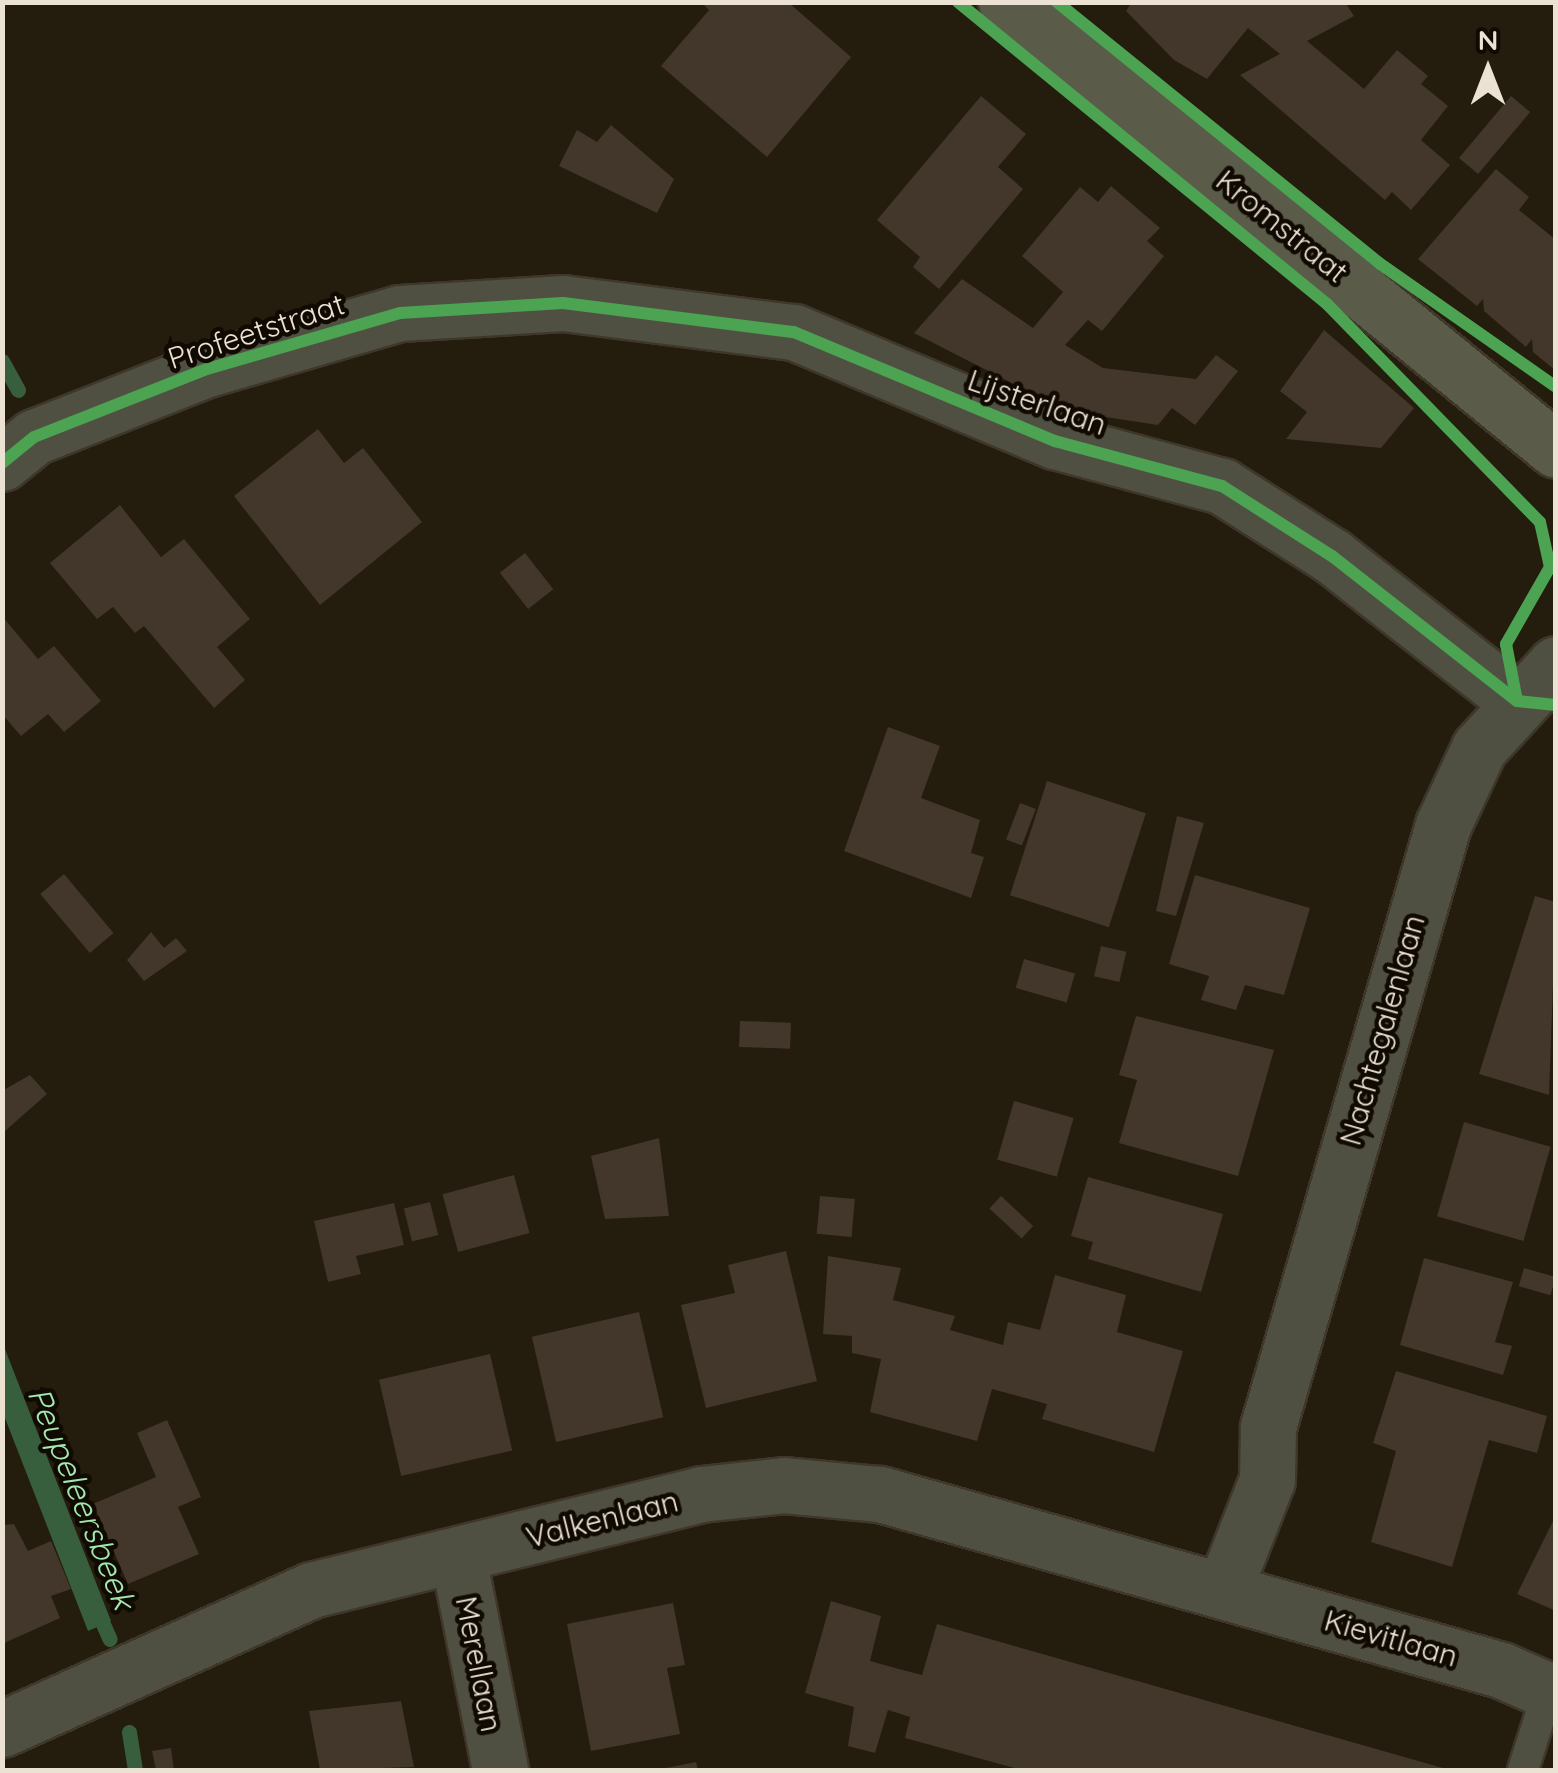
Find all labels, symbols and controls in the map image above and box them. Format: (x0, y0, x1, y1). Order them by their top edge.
north arrow (1438, 20, 1538, 120)
text: N (1478, 22, 1498, 57)
street label: Kromstraat (1209, 162, 1355, 290)
street label: Profeetstraat (163, 286, 349, 376)
street label: Lijsterlaan (963, 362, 1111, 442)
street label: Nachtegalenlaan (1332, 911, 1432, 1149)
water label: Peupeleersbeek (20, 1382, 144, 1614)
street label: Valkenlaan (522, 1483, 682, 1555)
street label: Merellaan (448, 1593, 510, 1735)
street label: Kievitlaan (1320, 1602, 1462, 1674)

